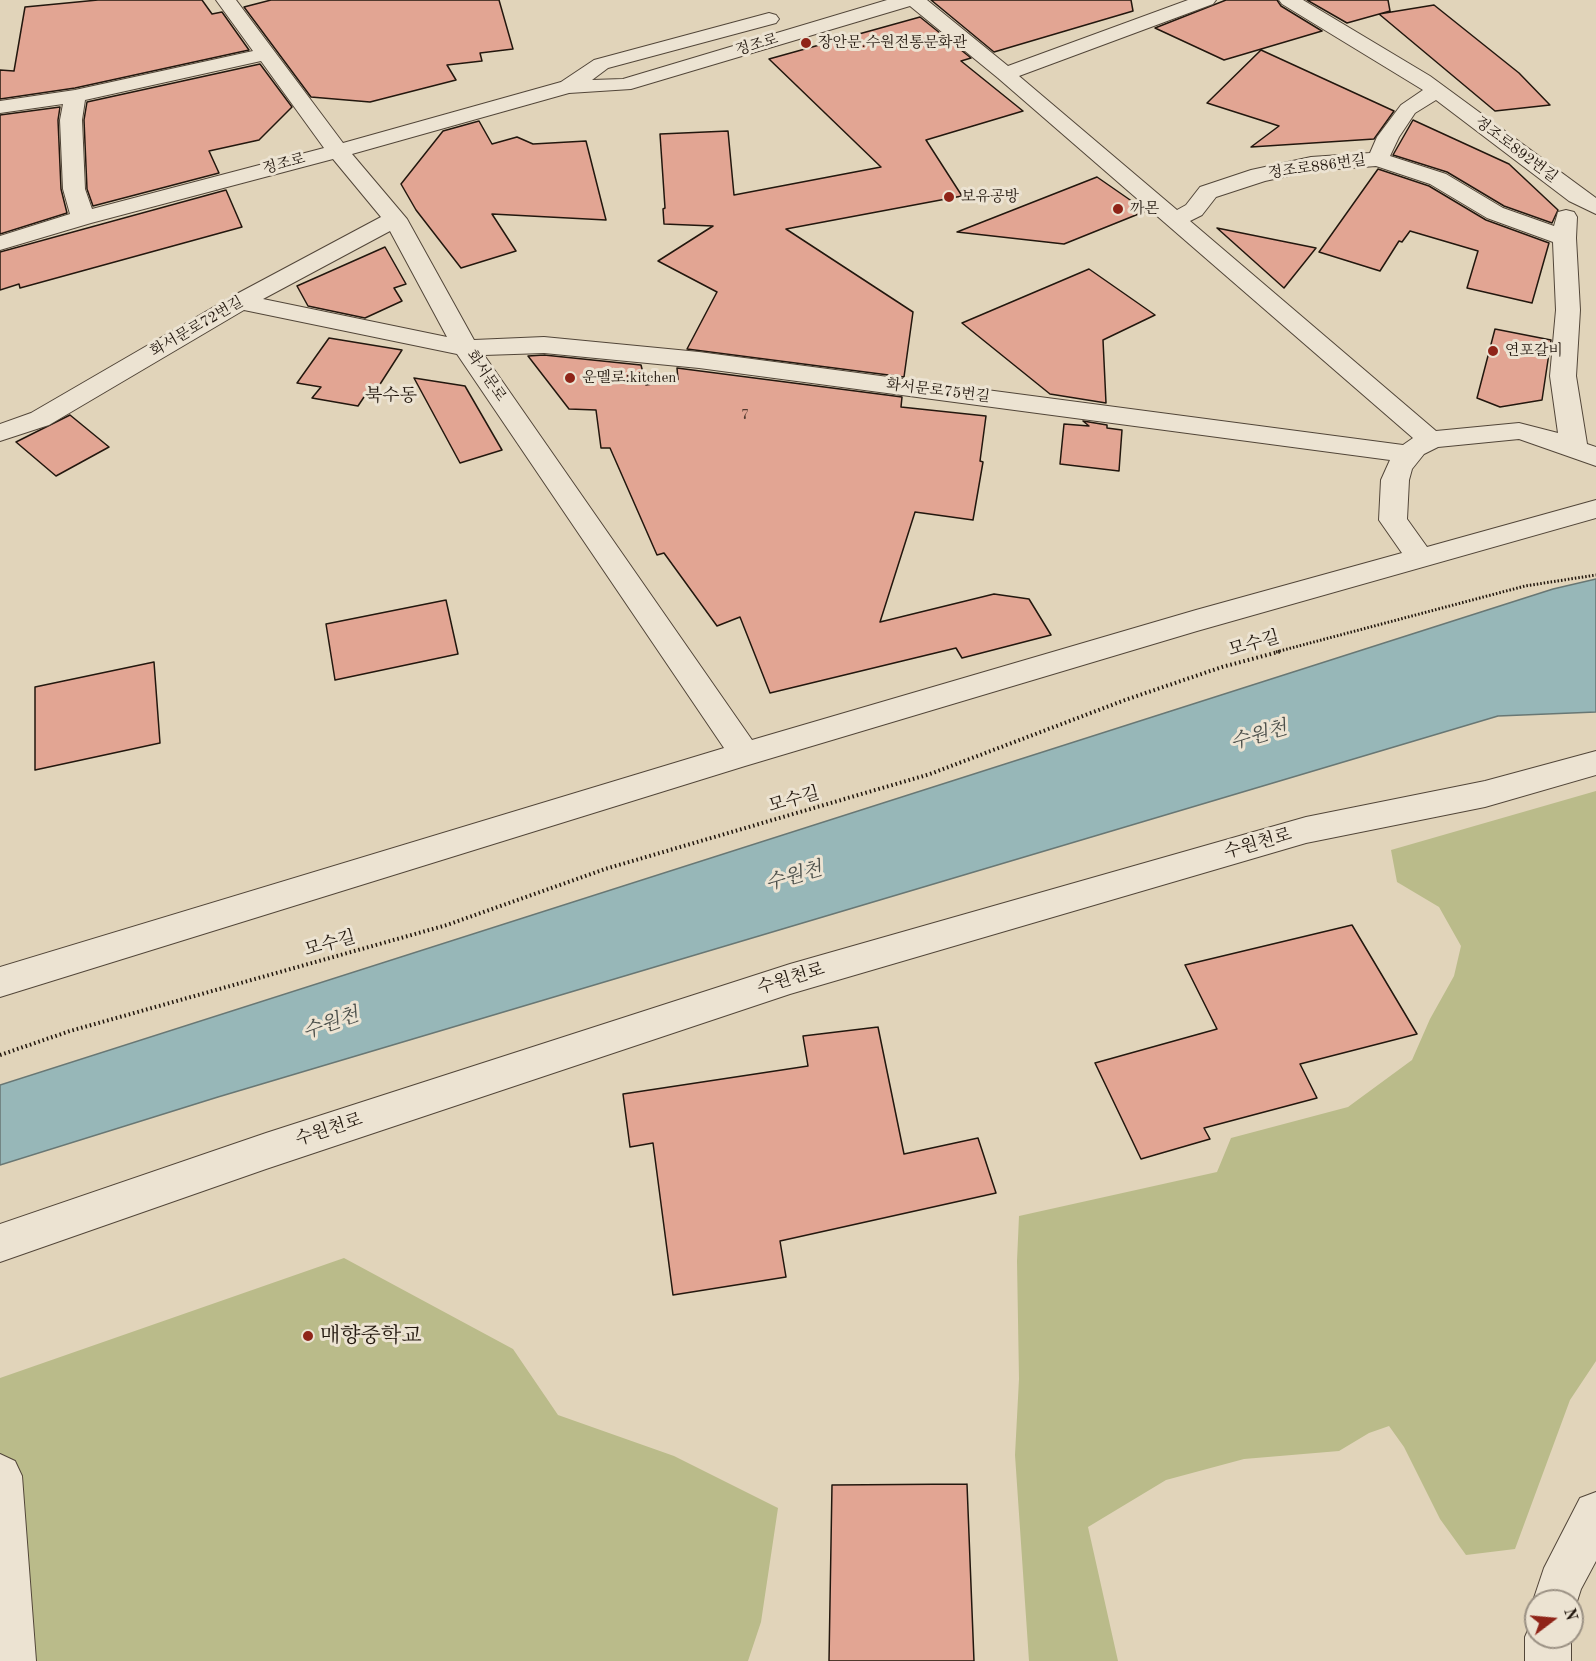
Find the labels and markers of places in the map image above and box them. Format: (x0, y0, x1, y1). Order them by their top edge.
place label: 장안문.수원전통문화관 (818, 34, 967, 52)
marker: 장안문.수원전통문화관 (799, 36, 813, 50)
place label: 보유공방 (961, 188, 1019, 206)
marker: 보유공방 (942, 190, 956, 204)
place label: 까몬 (1130, 200, 1159, 218)
marker: 까몬 (1111, 202, 1125, 216)
place label: 연포갈비 (1505, 342, 1563, 360)
marker: 연포갈비 (1486, 344, 1500, 358)
place label: 운멜로:kitchen (582, 369, 676, 387)
marker: 운멜로:kitchen (563, 371, 577, 385)
place label: 매향중학교 (320, 1323, 421, 1349)
marker: 매향중학교 (301, 1329, 315, 1343)

